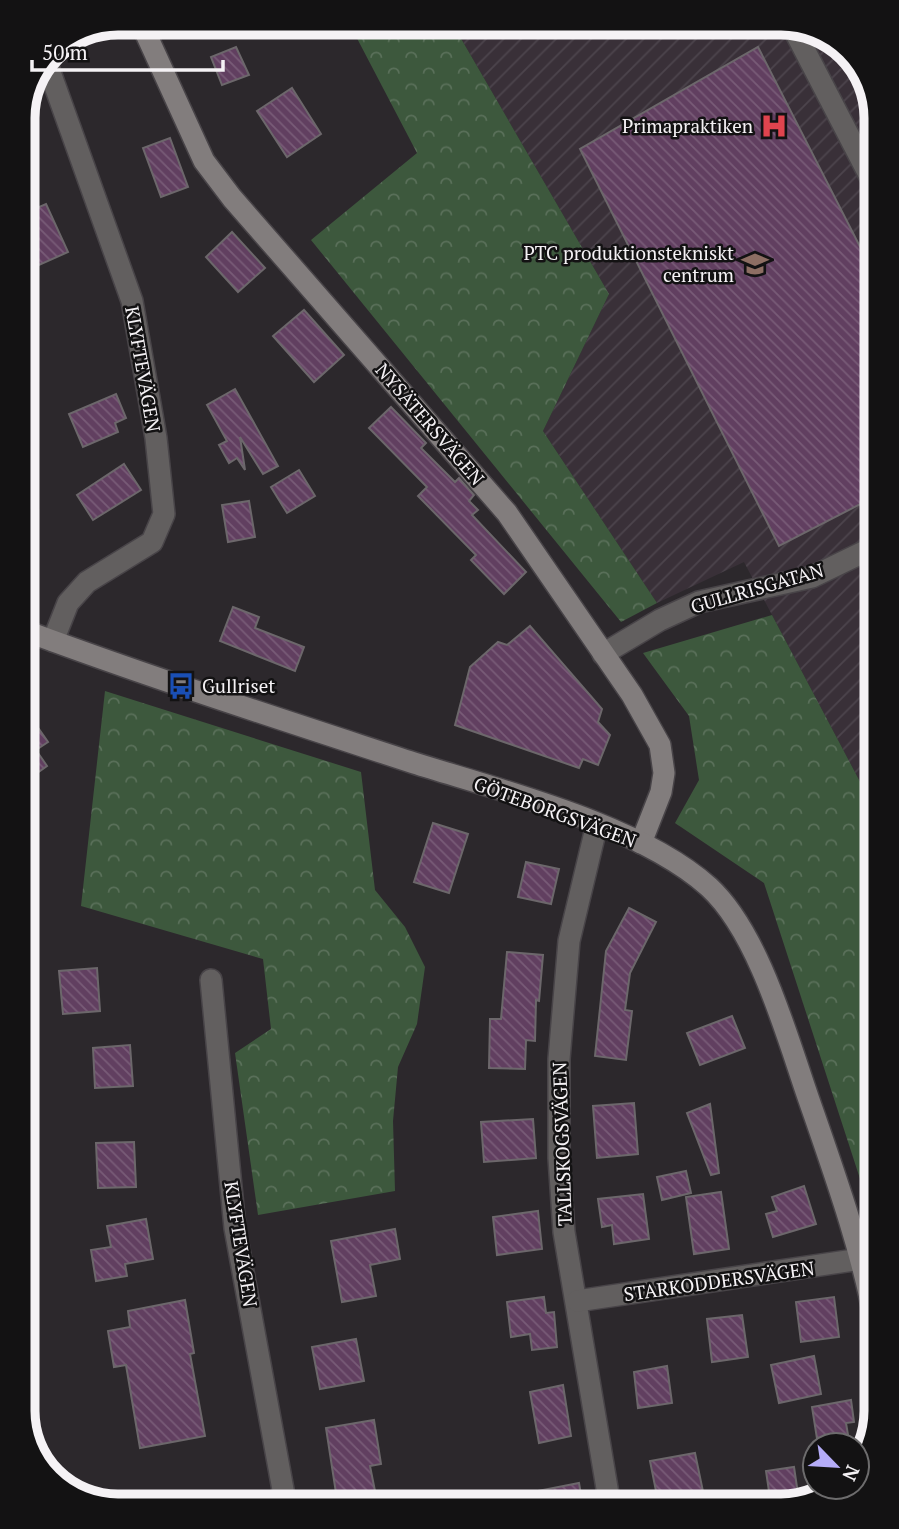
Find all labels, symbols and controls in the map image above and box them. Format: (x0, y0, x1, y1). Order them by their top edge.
scale bar (32, 28, 222, 72)
text: 50 m (42, 38, 88, 66)
hospital icon: Primapraktiken (759, 111, 789, 141)
place label: Primapraktiken (622, 113, 753, 138)
place label: PTC produktionstekniskt centrum (523, 240, 735, 287)
school or university icon: PTC produktionstekniskt centrum (740, 249, 770, 279)
street label: KLYFTEVÄGEN (120, 304, 167, 434)
street label: NYSÄTERSVÄGEN (370, 357, 490, 490)
street label: GULLRISGATAN (687, 557, 826, 618)
bus stop icon: Gullriset (166, 671, 196, 701)
place label: Gullriset (202, 673, 275, 698)
street label: GÖTEBORGSVÄGEN (471, 771, 640, 853)
street label: TALLSKOGSVÄGEN (546, 1061, 577, 1227)
street label: KLYFTEVÄGEN (219, 1179, 264, 1309)
street label: STARKODDERSVÄGEN (622, 1255, 816, 1306)
north arrow (801, 1431, 871, 1501)
text: N (837, 1462, 866, 1486)

